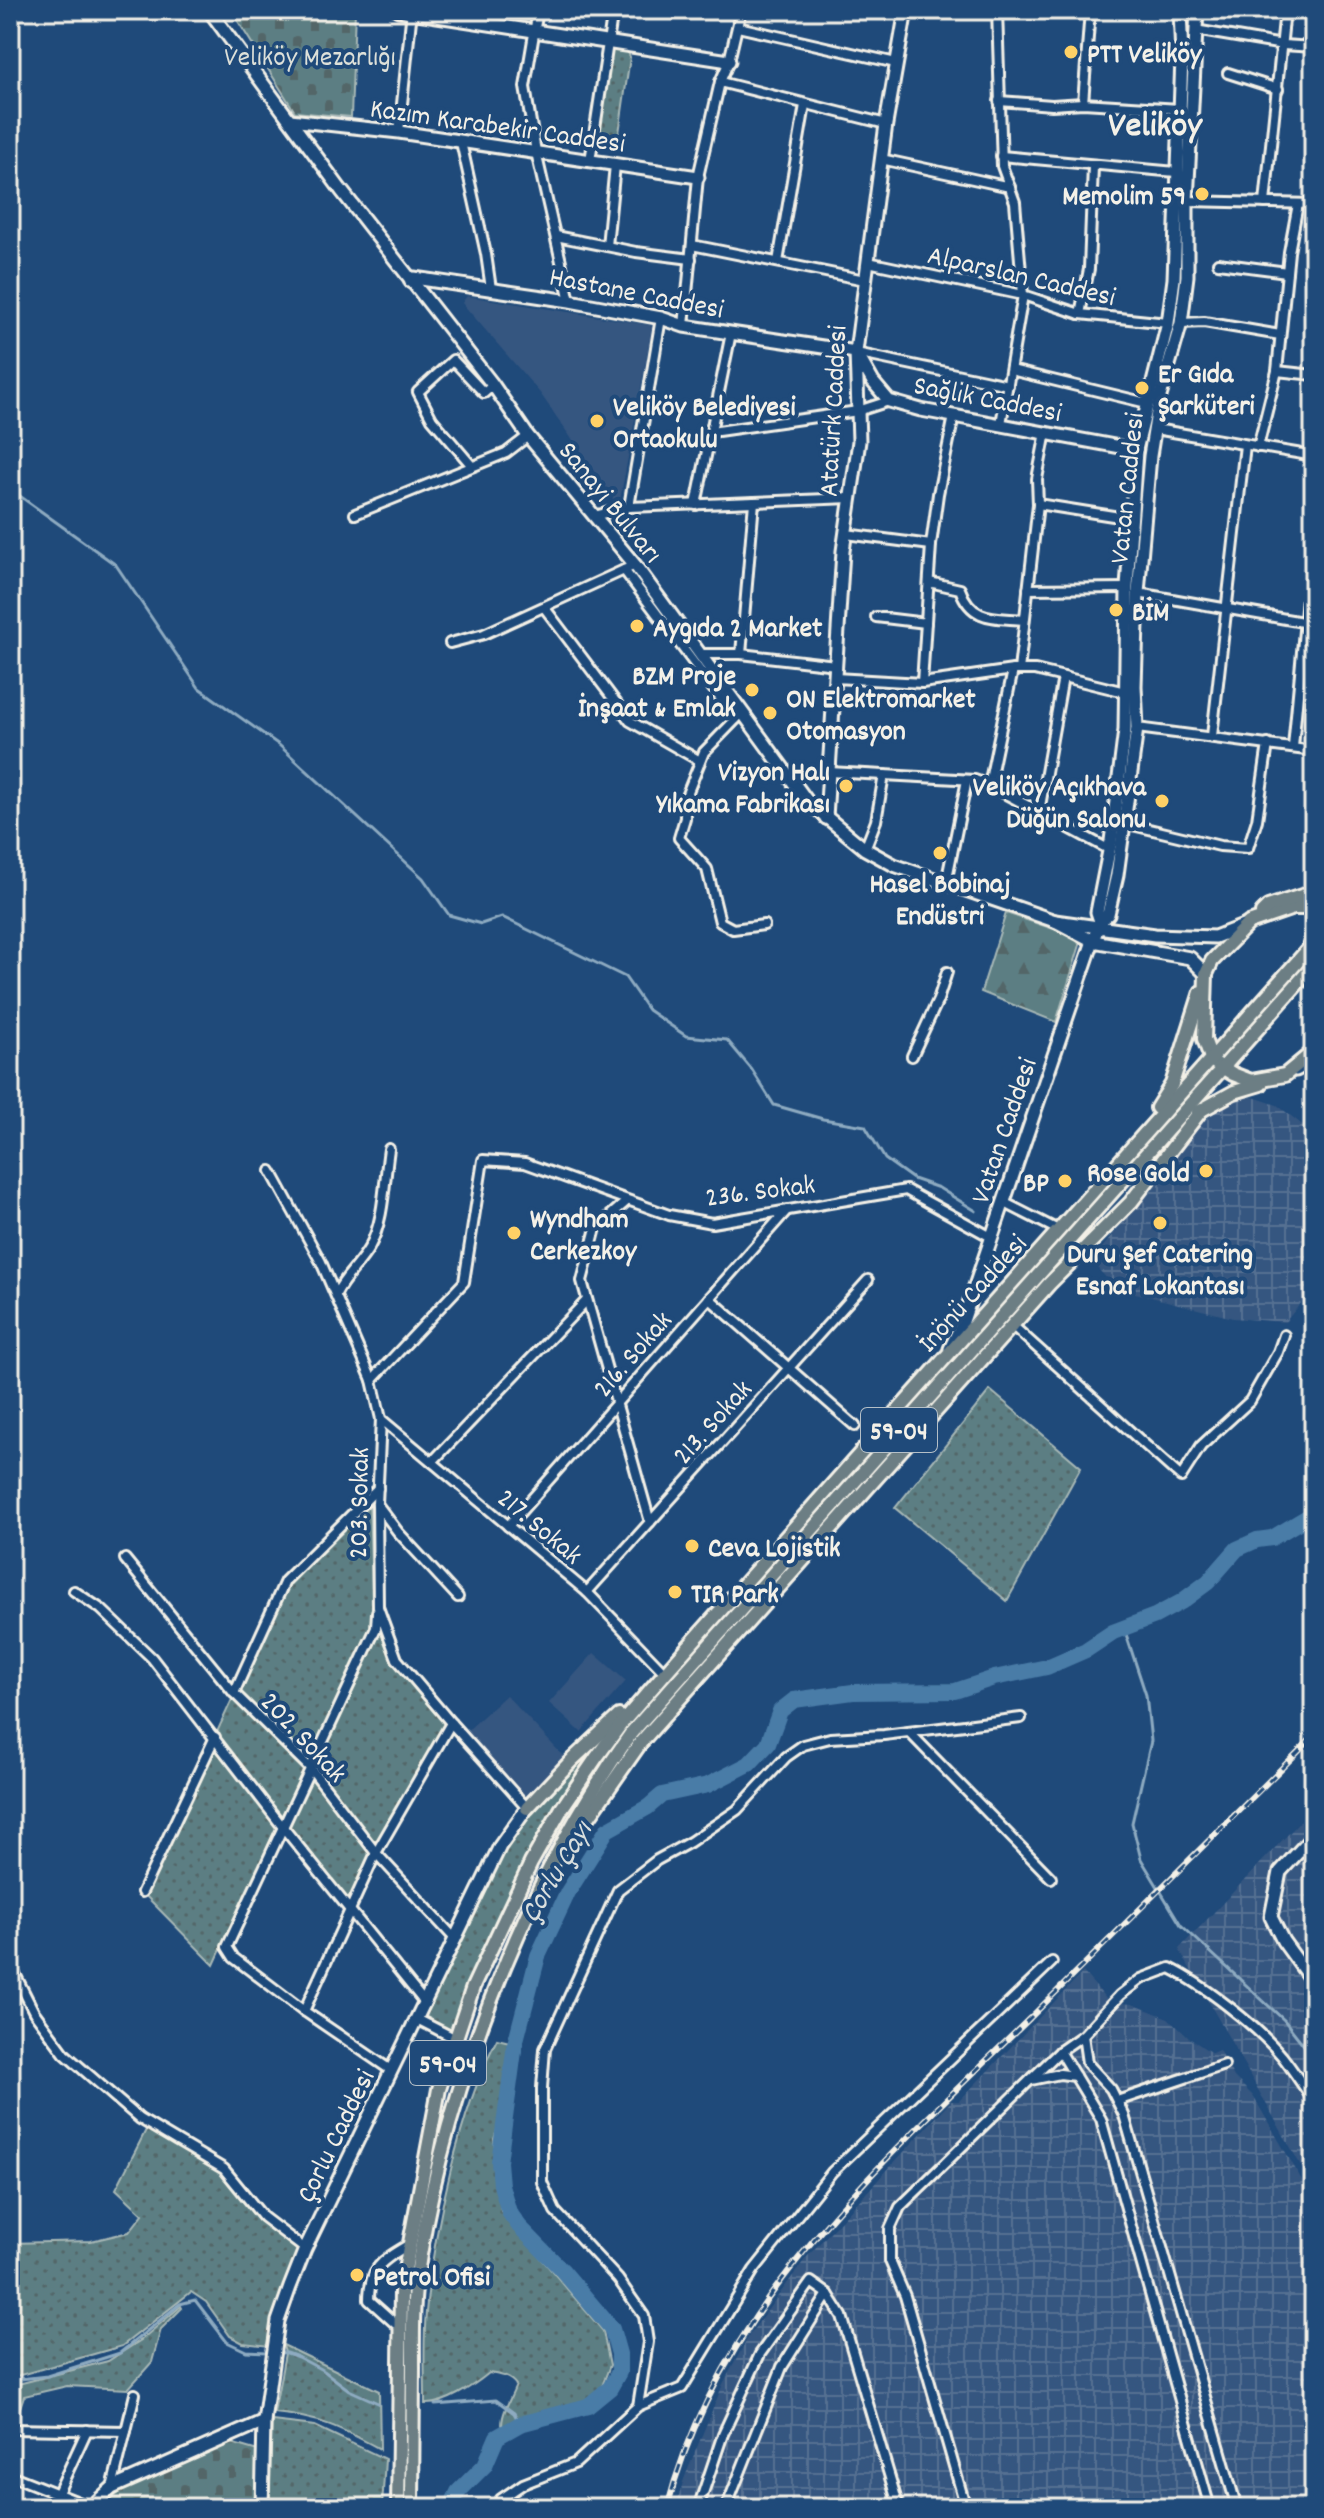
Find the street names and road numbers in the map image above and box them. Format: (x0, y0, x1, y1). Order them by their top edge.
street label: Kazım Karabekir Caddesi (367, 91, 628, 167)
street label: Alparslan Caddesi (923, 238, 1119, 320)
street label: Hastane Caddesi (545, 259, 727, 332)
street label: Atatürk Caddesi (812, 324, 860, 498)
street label: Sağlık Caddesi (910, 368, 1064, 436)
street label: Vatan Caddesi (1102, 411, 1158, 566)
street label: Sanayi Bulvarı (546, 435, 670, 574)
street label: Vatan Caddesi (963, 1053, 1050, 1210)
street label: 236. Sokak (703, 1167, 818, 1221)
street label: İnönü Caddesi (911, 1227, 1039, 1363)
street label: 216. Sokak (586, 1304, 684, 1409)
street label: 213. Sokak (665, 1373, 764, 1476)
road number: 59-04 (861, 1408, 937, 1452)
street label: 203. Sokak (341, 1447, 383, 1559)
street label: 217. Sokak (486, 1481, 589, 1577)
street label: 202. Sokak (249, 1685, 354, 1794)
road number: 59-04 (410, 2041, 486, 2085)
street label: Çorlu Caddesi (289, 2064, 388, 2210)

